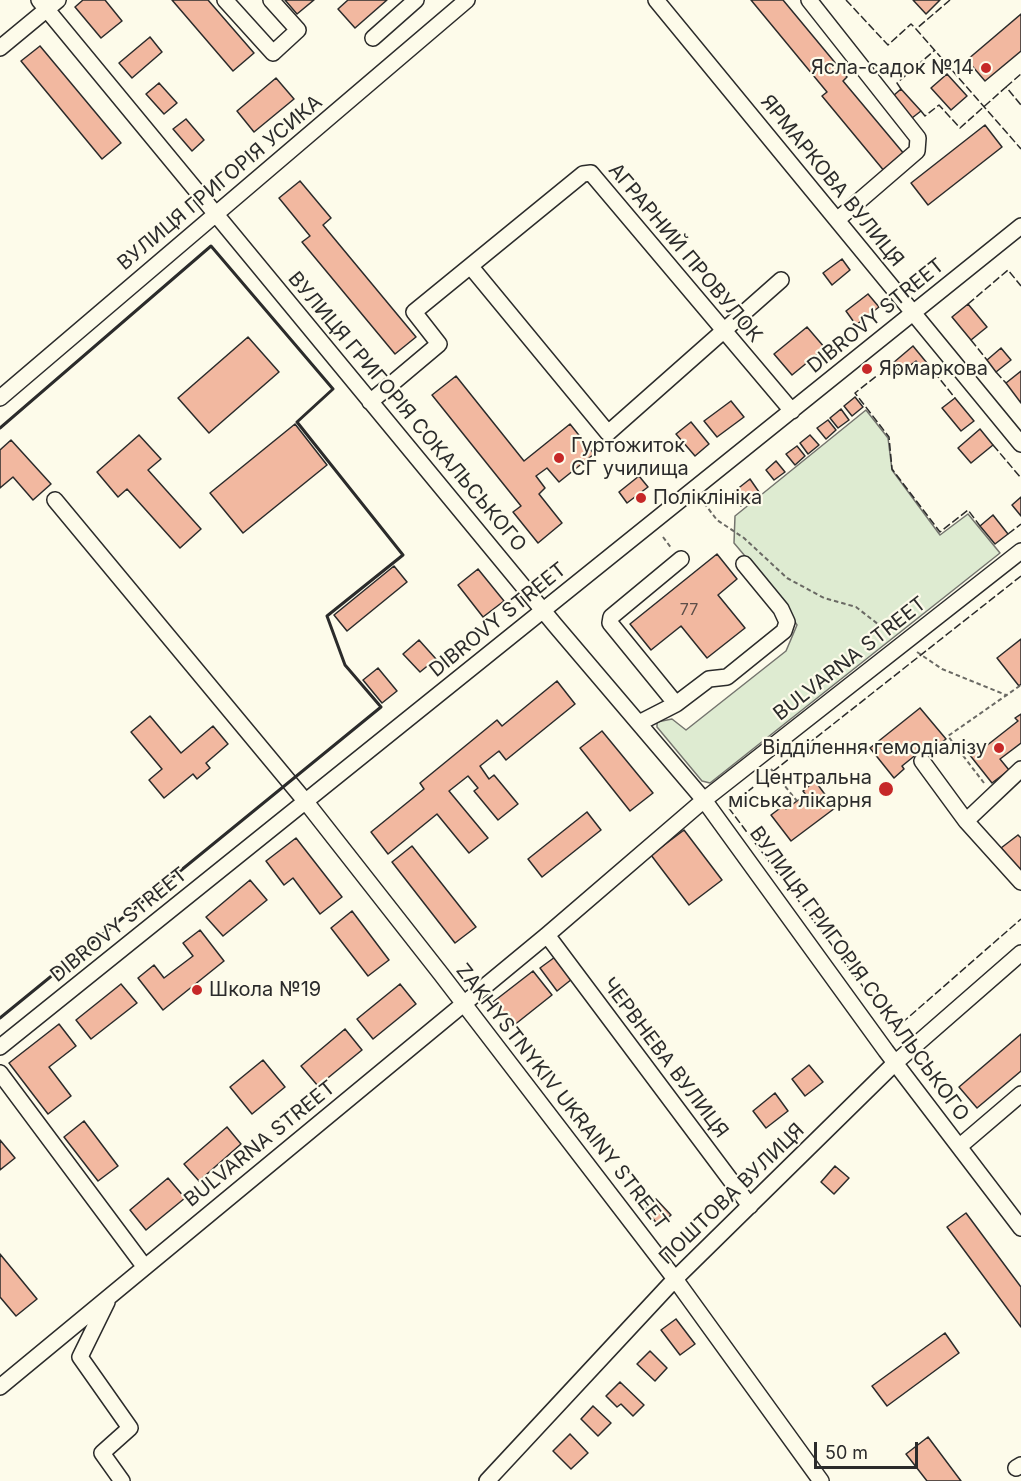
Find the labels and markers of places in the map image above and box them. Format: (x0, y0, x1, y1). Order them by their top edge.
place label: Ясла-садок №14 (811, 56, 974, 80)
marker: Ясла-садок №14 (979, 61, 993, 75)
place label: Ярмаркова (879, 357, 988, 381)
marker: Ярмаркова (860, 362, 874, 376)
place label: Гуртожиток СГ училища (571, 434, 689, 481)
marker: Гуртожиток СГ училища (552, 451, 566, 465)
place label: Поліклініка (653, 486, 762, 510)
marker: Поліклініка (634, 491, 648, 505)
place label: Відділення гемодіалізу (762, 736, 987, 760)
marker: Відділення гемодіалізу (992, 741, 1006, 755)
place label: Центральна міська лікарня (728, 766, 872, 813)
marker: Центральна міська лікарня (877, 780, 895, 798)
place label: Школа №19 (209, 978, 321, 1002)
marker: Школа №19 (190, 983, 204, 997)

